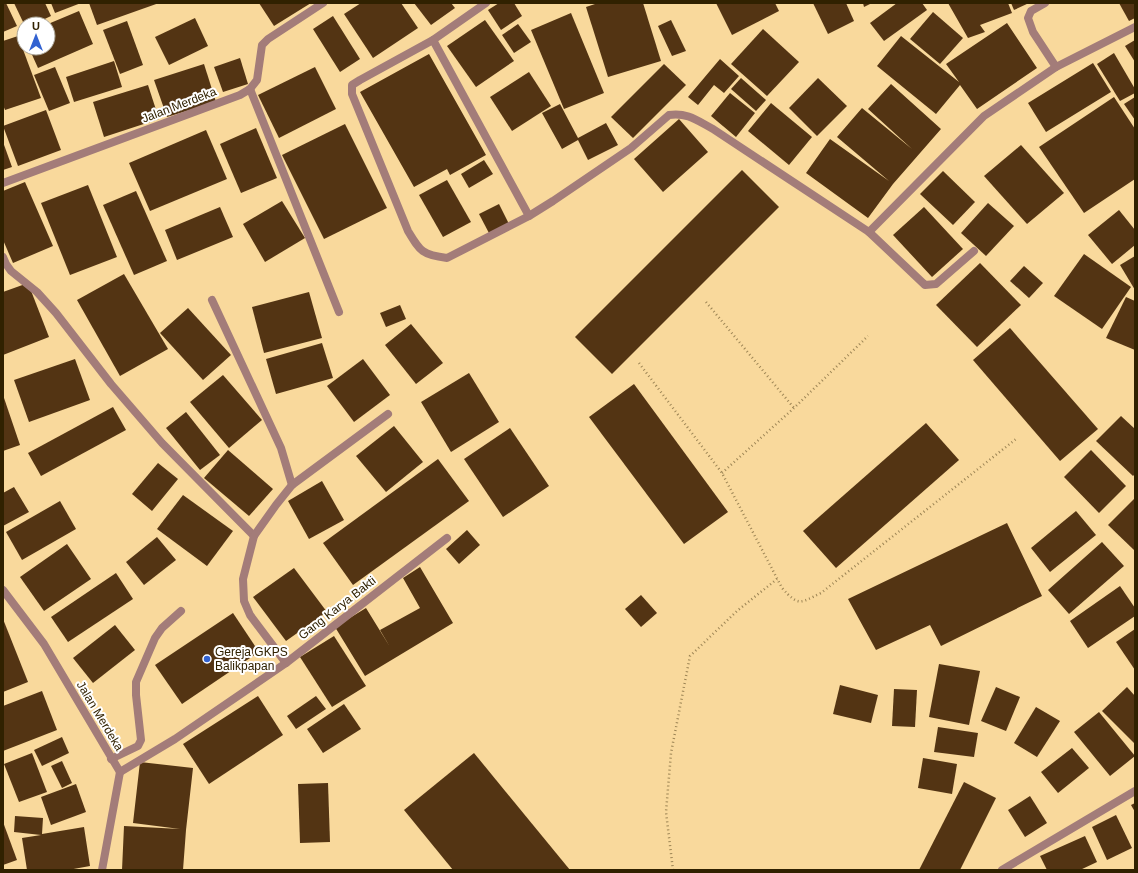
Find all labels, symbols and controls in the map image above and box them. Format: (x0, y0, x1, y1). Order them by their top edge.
north arrow (16, 16, 56, 56)
text: U (32, 20, 40, 32)
street label: Jalan Merdeka (140, 84, 219, 126)
street label: Gang Karya Bakti (296, 574, 378, 642)
place label: Gereja GKPS Balikpapan (215, 645, 288, 673)
marker: Gereja GKPS Balikpapan (202, 654, 212, 664)
street label: Jalan Merdeka (74, 679, 126, 754)

